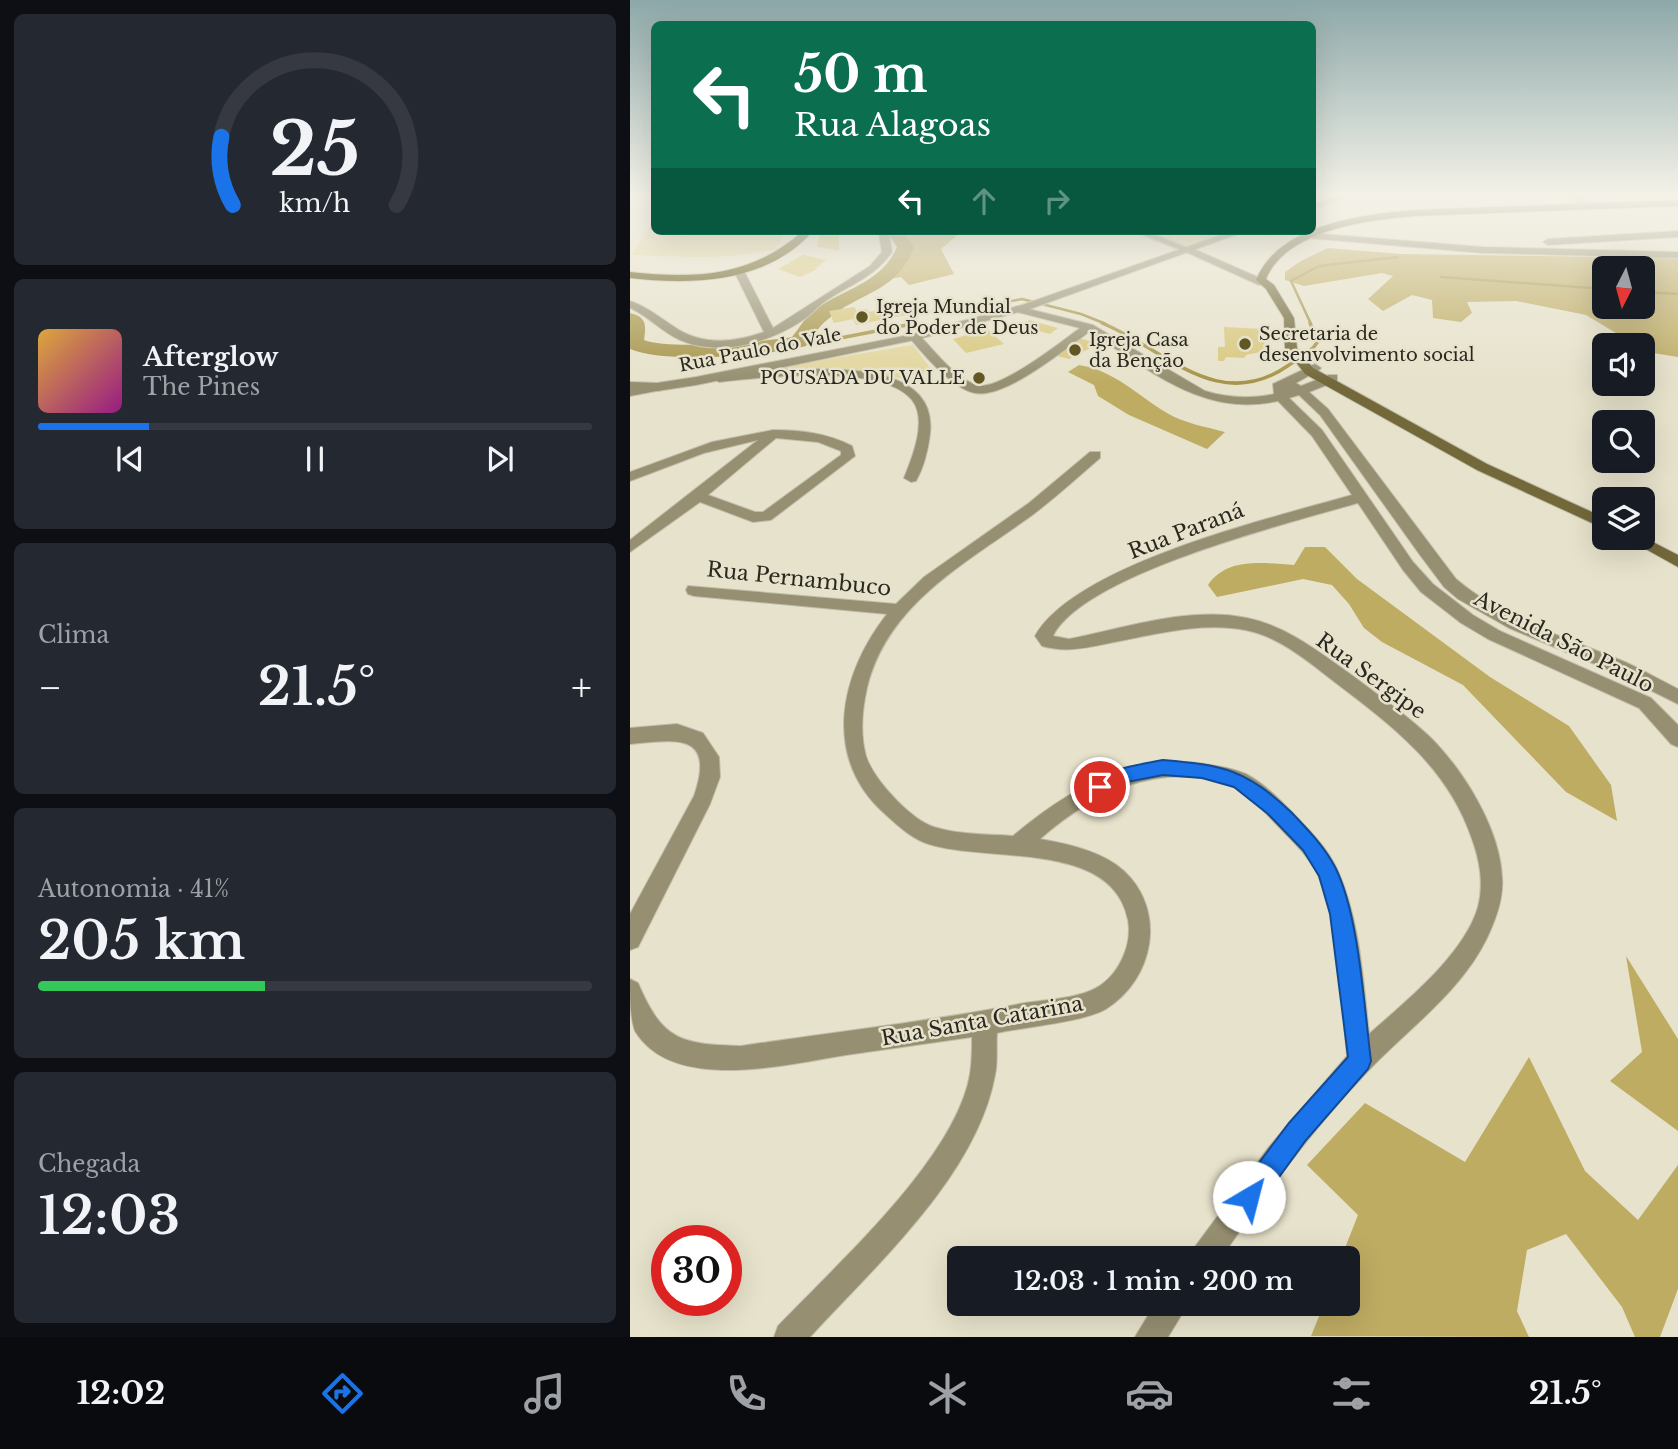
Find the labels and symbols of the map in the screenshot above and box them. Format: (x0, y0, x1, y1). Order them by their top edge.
north arrow (1592, 256, 1656, 318)
place label: Igreja Mundial do Poder de Deus (876, 296, 1039, 339)
marker: Igreja Mundial do Poder de Deus (854, 309, 870, 325)
street label: Rua Paulo do Vale (677, 323, 843, 377)
place label: Secretaria de desenvolvimento social (1259, 323, 1475, 366)
place label: Igreja Casa da Benção (1089, 329, 1189, 372)
marker: Secretaria de desenvolvimento social (1237, 336, 1253, 352)
marker: Igreja Casa da Benção (1067, 342, 1083, 358)
place label: POUSADA DU VALLE (760, 367, 965, 389)
marker: POUSADA DU VALLE (971, 370, 987, 386)
street label: Rua Paraná (1125, 497, 1248, 565)
street label: Rua Pernambuco (705, 556, 893, 602)
street label: Avenida São Paulo (1469, 585, 1658, 699)
street label: Rua Sergipe (1311, 627, 1431, 725)
pin (1070, 757, 1130, 817)
street label: Rua Santa Catarina (879, 990, 1085, 1052)
position arrow (1212, 1160, 1286, 1234)
speed limit sign: 30 (651, 1225, 742, 1316)

